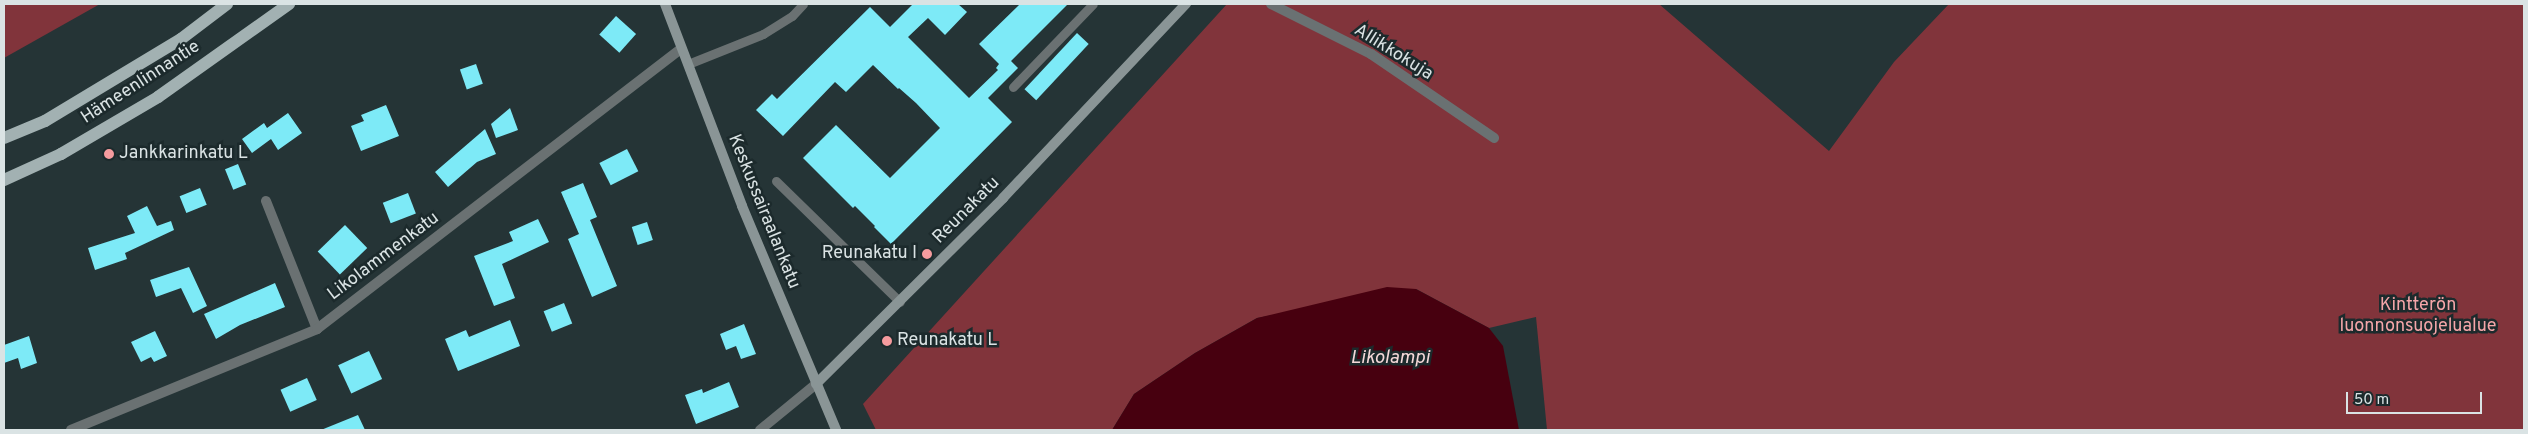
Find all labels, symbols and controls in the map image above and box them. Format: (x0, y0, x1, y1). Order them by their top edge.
street label: Allikkokuja (1350, 20, 1436, 86)
street label: Hämeenlinnantie (78, 37, 204, 129)
street label: Keskussairaalankatu (722, 132, 804, 292)
place label: Jankkarinkatu L (119, 143, 248, 165)
marker: Jankkarinkatu L (103, 148, 115, 160)
street label: Reunakatu (929, 173, 1005, 249)
street label: Likolammenkatu (324, 208, 444, 306)
place label: Reunakatu I (822, 243, 917, 265)
marker: Reunakatu I (921, 248, 933, 260)
park label: Kintterön luonnonsuojelualue (2339, 296, 2497, 338)
place label: Reunakatu L (897, 330, 997, 352)
marker: Reunakatu L (881, 335, 893, 347)
water label: Likolampi (1350, 348, 1430, 370)
scale bar (2348, 382, 2484, 414)
text: 50 m (2354, 391, 2389, 410)

